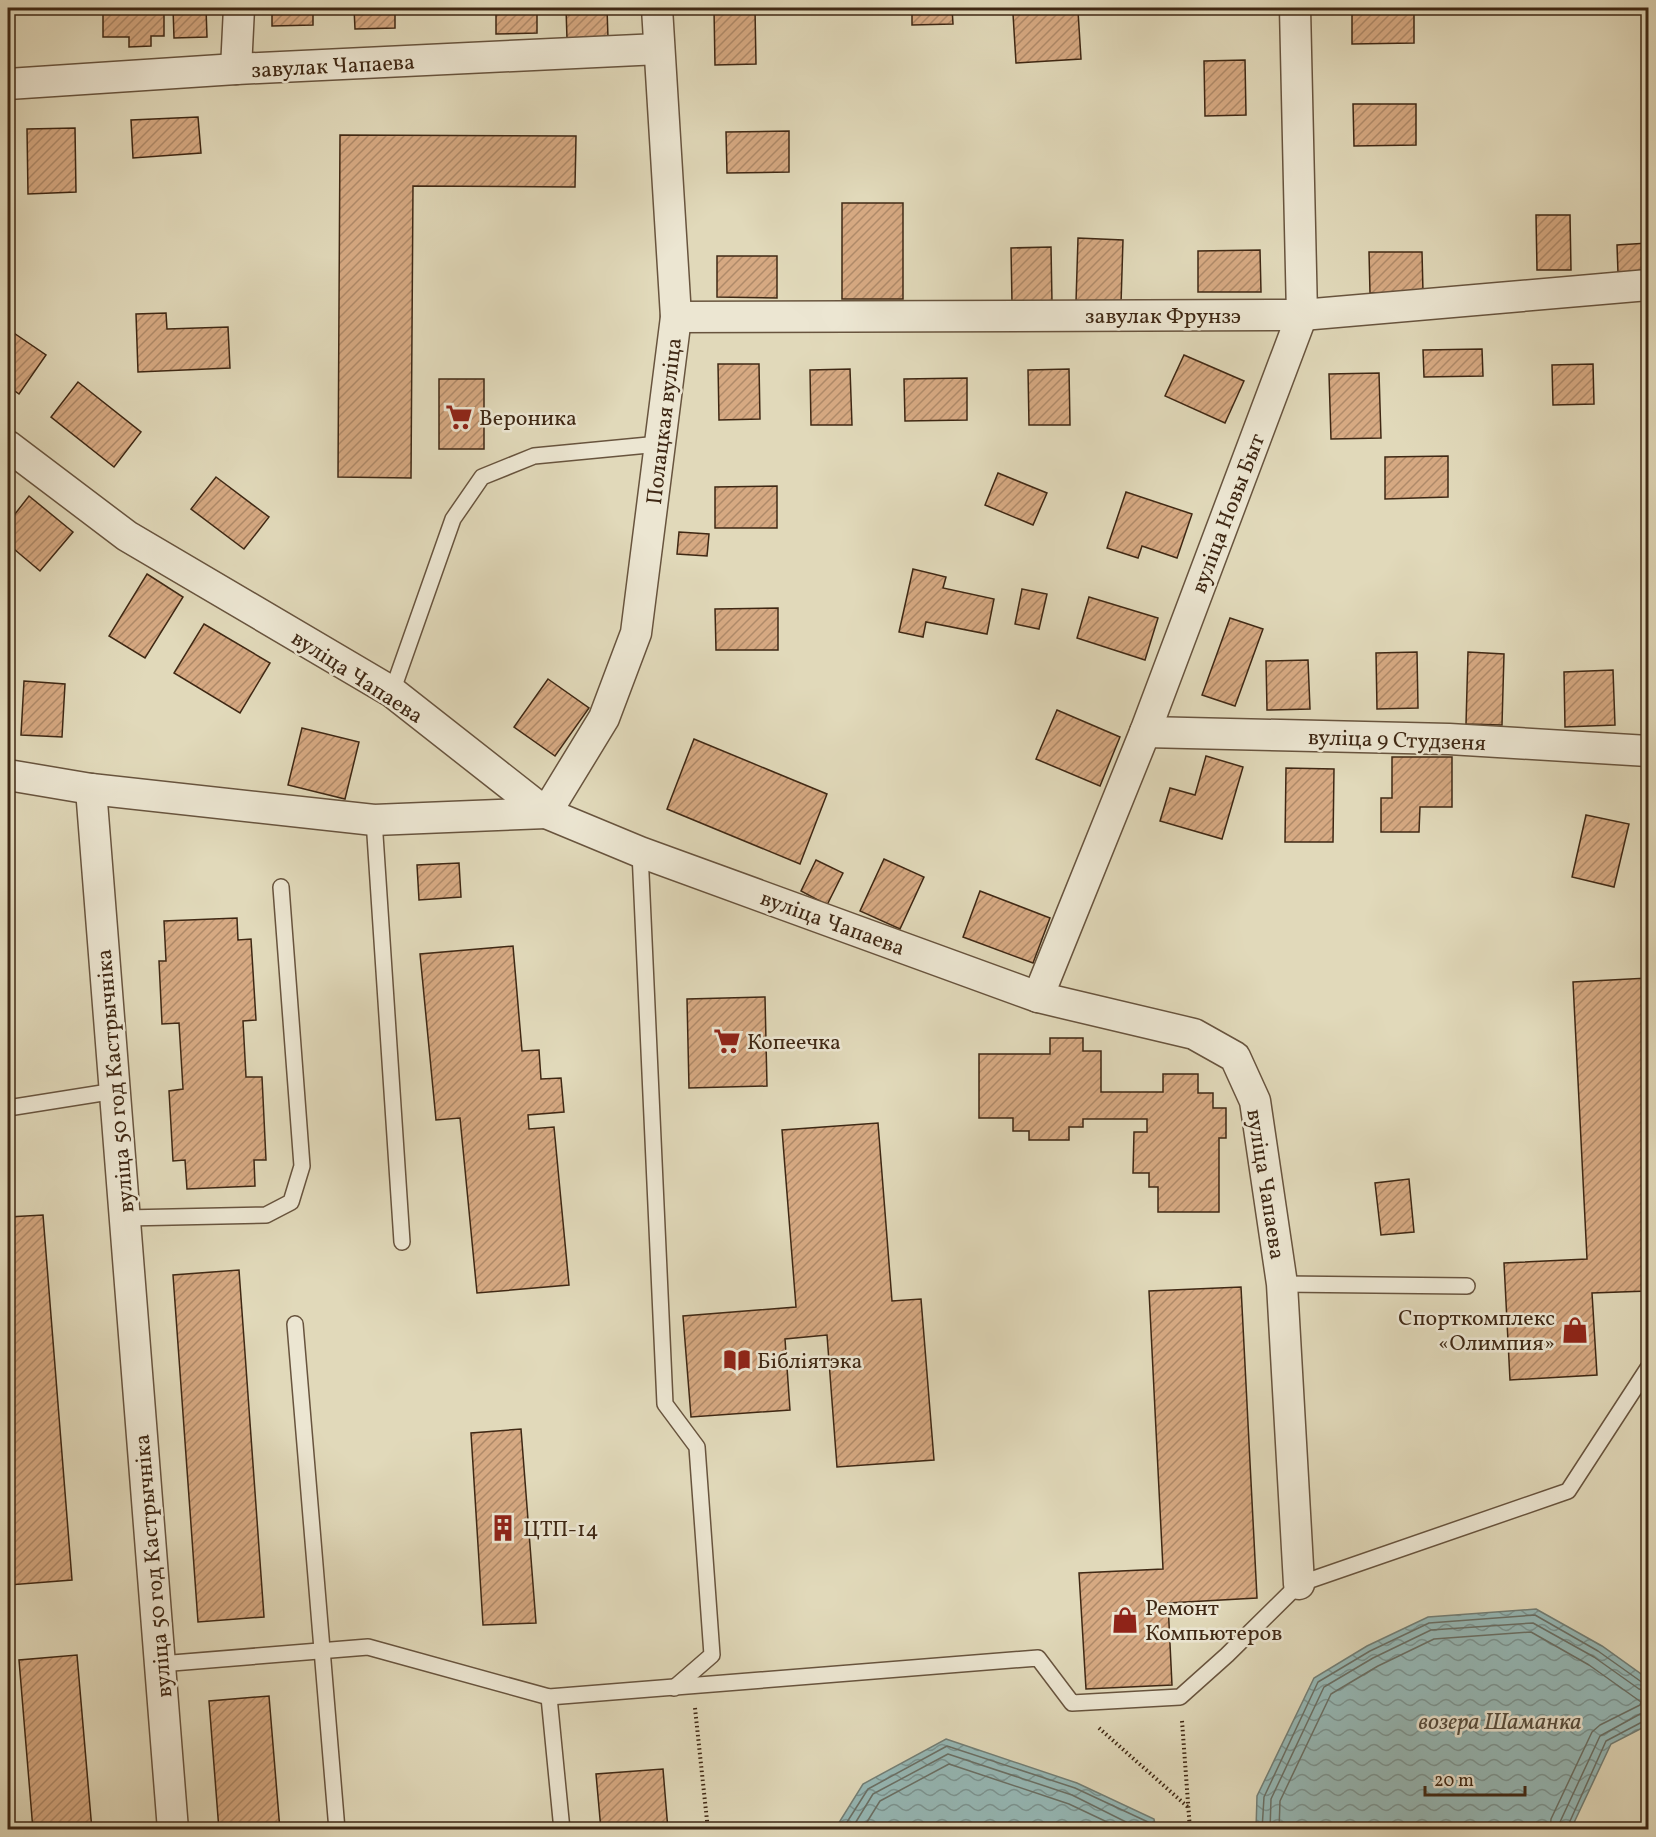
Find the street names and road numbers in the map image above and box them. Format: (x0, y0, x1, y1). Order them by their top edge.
street label: завулак Чапаева (251, 48, 416, 87)
street label: завулак Фрунзэ (1085, 302, 1241, 333)
street label: Полацкая вуліца (640, 336, 691, 507)
street label: вуліца Новы Быт (1185, 430, 1274, 598)
street label: вуліца Чапаева (285, 624, 429, 732)
street label: вуліца 9 Студзеня (1307, 723, 1486, 760)
street label: вуліца Чапаева (756, 884, 909, 965)
street label: вуліца 50 год Кастрычніка (90, 948, 143, 1214)
street label: вуліца Чапаева (1237, 1107, 1292, 1262)
street label: вуліца 50 год Кастрычніка (128, 1433, 181, 1699)

